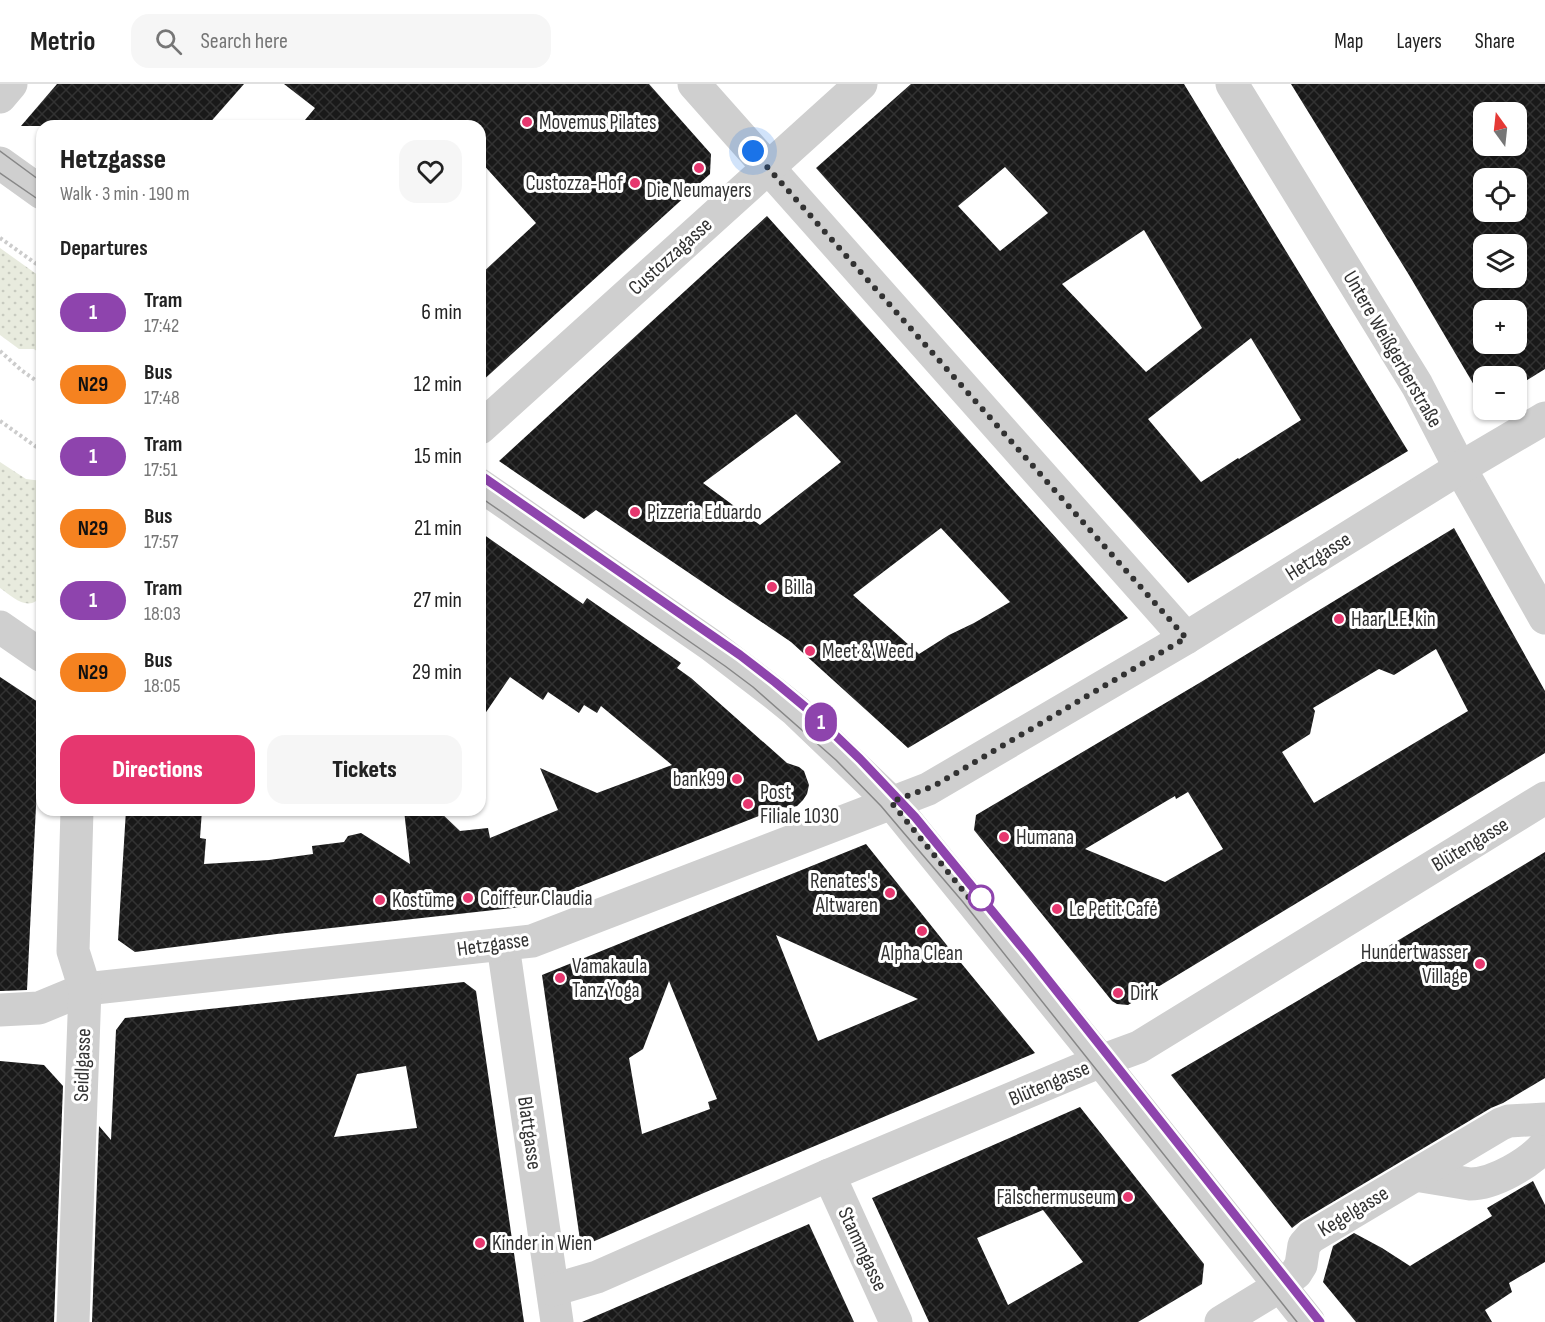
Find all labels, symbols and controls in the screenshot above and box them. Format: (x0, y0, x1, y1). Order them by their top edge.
search box (131, 14, 551, 68)
text: Metrio (30, 25, 95, 58)
icon: search (152, 25, 185, 58)
text: Search here (200, 28, 288, 55)
text: Map (1334, 29, 1363, 54)
text: Layers (1396, 29, 1442, 54)
text: Share (1475, 29, 1515, 54)
north arrow (1473, 102, 1527, 156)
map controls (1473, 102, 1527, 420)
place label: Movemus Pilates (539, 110, 657, 135)
marker: Movemus Pilates (520, 115, 534, 129)
your location (738, 136, 768, 166)
button: heart (399, 140, 462, 203)
text: Hetzgasse (60, 143, 166, 176)
marker: Die Neumayers (692, 161, 706, 175)
button: locate (1473, 168, 1527, 222)
place label: Custozza-Hof (526, 171, 624, 196)
marker: Custozza-Hof (628, 176, 642, 190)
place label: Die Neumayers (647, 178, 752, 203)
text: Walk · 3 min · 190 m (60, 182, 190, 206)
street label: Custozzagasse (623, 212, 717, 300)
button: layers (1473, 234, 1527, 288)
text: Departures (60, 235, 148, 262)
street label: Untere Weißgerberstraße (1338, 266, 1448, 432)
text: Tram (144, 287, 182, 314)
text: 6 min (421, 299, 462, 326)
text: 1 (89, 300, 97, 325)
button: + (1473, 300, 1527, 354)
text: 17:42 (144, 314, 179, 338)
text: Bus (144, 359, 173, 386)
button: − (1473, 366, 1527, 420)
text: 12 min (414, 371, 462, 398)
text: N29 (78, 372, 108, 397)
text: 17:48 (144, 386, 180, 410)
text: Tram (144, 431, 182, 458)
text: 15 min (414, 443, 462, 470)
text: 1 (89, 444, 97, 469)
text: 17:51 (144, 458, 178, 482)
place label: Pizzeria Eduardo (647, 500, 762, 525)
text: Bus (144, 503, 173, 530)
marker: Pizzeria Eduardo (628, 505, 642, 519)
text: 21 min (414, 515, 462, 542)
text: N29 (78, 516, 108, 541)
street label: Hetzgasse (1281, 527, 1356, 586)
text: 17:57 (144, 530, 179, 554)
text: Tram (144, 575, 182, 602)
place label: Billa (784, 575, 813, 600)
marker: Billa (765, 580, 779, 594)
text: 27 min (413, 587, 462, 614)
text: 1 (89, 588, 97, 613)
text: 18:03 (144, 602, 181, 626)
place label: Haar L.E. kin (1351, 607, 1436, 632)
marker: Haar L.E. kin (1332, 612, 1346, 626)
place label: Meet & Weed (822, 639, 914, 664)
marker: Meet & Weed (803, 644, 817, 658)
text: Bus (144, 647, 173, 674)
text: 29 min (412, 659, 462, 686)
text: N29 (78, 660, 108, 685)
text: 18:05 (144, 674, 180, 698)
line badge: 1 (802, 702, 840, 742)
text: 1 (817, 710, 825, 735)
button: Directions (60, 735, 255, 804)
button: Tickets (267, 735, 462, 804)
place label: bank99 (673, 767, 725, 792)
marker: bank99 (730, 772, 744, 786)
place label: Post Filiale 1030 (760, 780, 839, 829)
marker: Post Filiale 1030 (741, 797, 755, 811)
street label: Blütengasse (1427, 812, 1513, 877)
place label: Humana (1016, 825, 1074, 850)
marker: Humana (997, 830, 1011, 844)
place label: Renates's Altwaren (810, 869, 878, 918)
unlabelled marker (968, 885, 994, 911)
place label: Coiffeur Claudia (480, 886, 593, 911)
marker: Renates's Altwaren (883, 886, 897, 900)
place label: Kostüme (392, 888, 455, 913)
marker: Coiffeur Claudia (461, 891, 475, 905)
marker: Kostüme (373, 893, 387, 907)
place label: Le Petit Café (1069, 897, 1158, 922)
marker: Le Petit Café (1050, 902, 1064, 916)
marker: Alpha Clean (915, 924, 929, 938)
street label: Hetzgasse (455, 927, 531, 962)
place label: Hundertwasser Village (1361, 940, 1468, 989)
place label: Alpha Clean (880, 941, 963, 966)
place label: Vamakaula Tanz Yoga (572, 954, 647, 1003)
marker: Hundertwasser Village (1473, 957, 1487, 971)
marker: Vamakaula Tanz Yoga (553, 971, 567, 985)
place label: Dirk (1130, 981, 1158, 1006)
marker: Dirk (1111, 986, 1125, 1000)
street label: Seidlgasse (69, 1028, 96, 1102)
street label: Blütengasse (1005, 1055, 1093, 1112)
street label: Blattgasse (512, 1095, 547, 1171)
street label: Kegelgasse (1314, 1181, 1393, 1242)
place label: Fälschermuseum (997, 1185, 1116, 1210)
marker: Fälschermuseum (1121, 1190, 1135, 1204)
street label: Stammgasse (832, 1203, 893, 1295)
place label: Kinder in Wien (492, 1231, 592, 1256)
marker: Kinder in Wien (473, 1236, 487, 1250)

